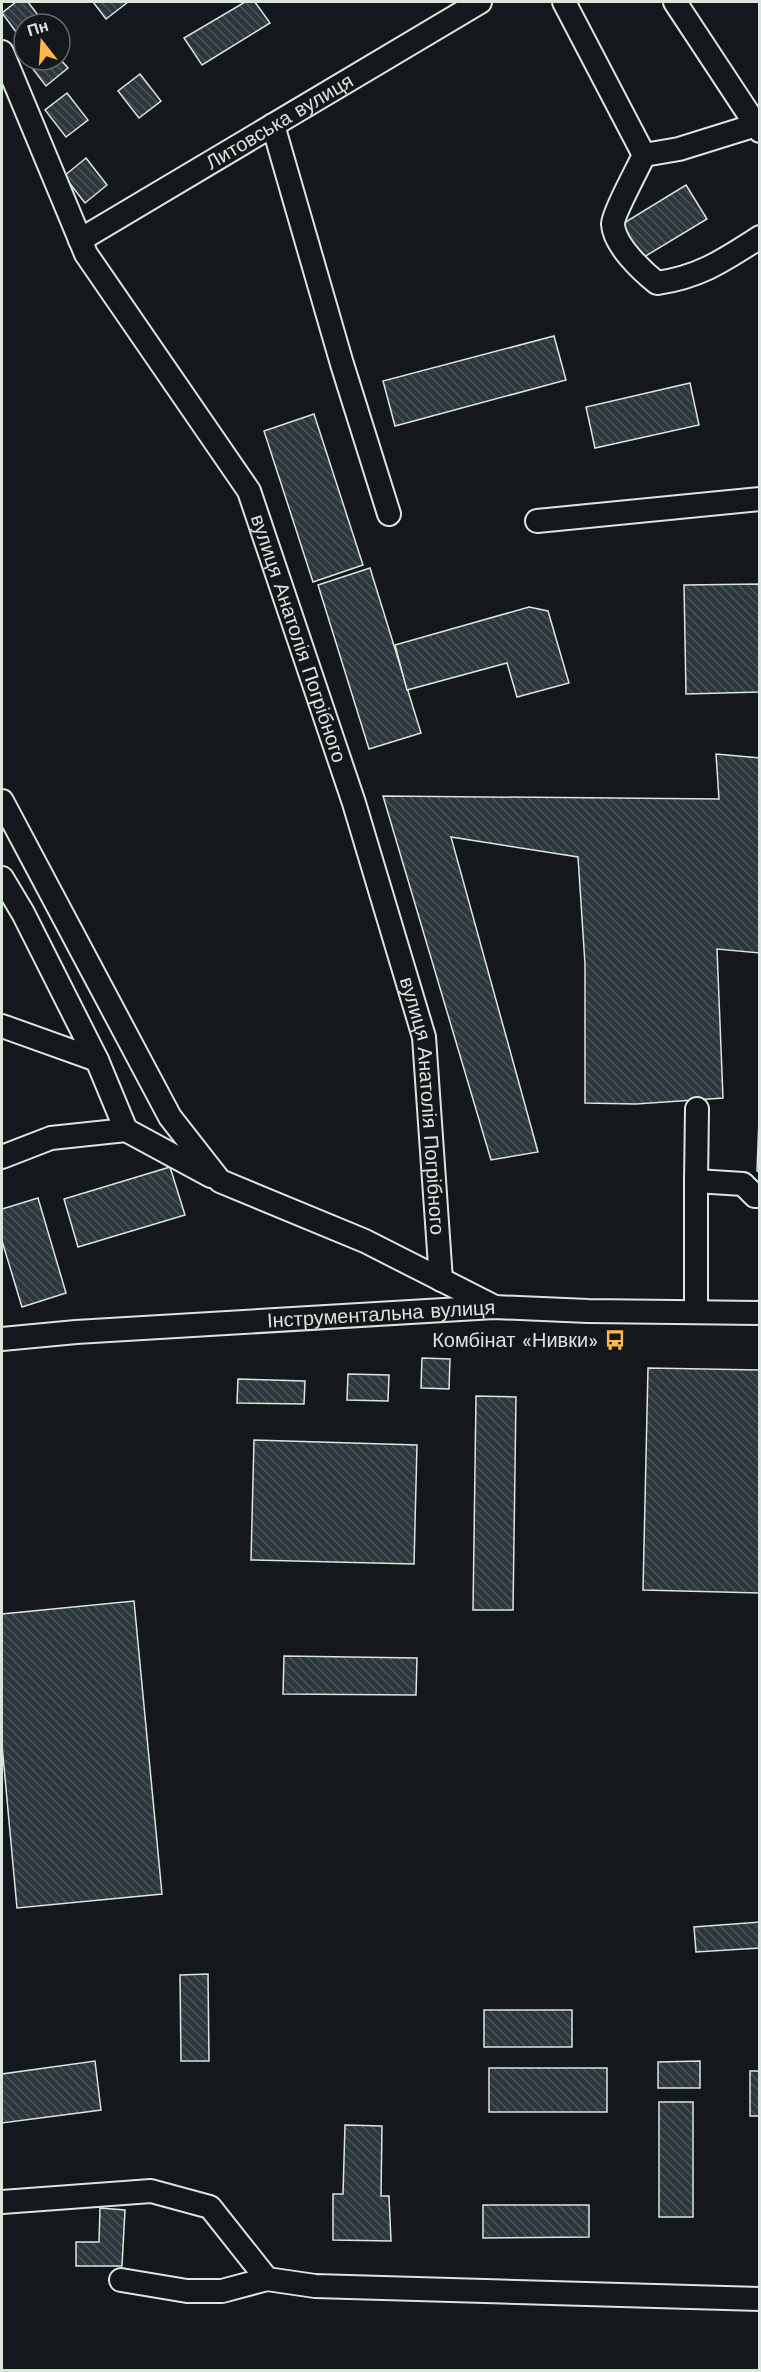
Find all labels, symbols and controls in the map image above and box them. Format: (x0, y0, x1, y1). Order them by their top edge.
north arrow (12, 12, 72, 72)
text: Пн (25, 16, 51, 40)
street label: Литовська вулиця (201, 68, 357, 174)
street label: вулиця Анатолія Погрібного (246, 511, 352, 766)
street label: вулиця Анатолія Погрібного (395, 974, 450, 1236)
street label: Інструментальна вулиця (266, 1295, 496, 1333)
place label: Комбінат «Нивки» (432, 1328, 598, 1352)
bus stop icon: Комбінат «Нивки» (603, 1328, 627, 1352)

